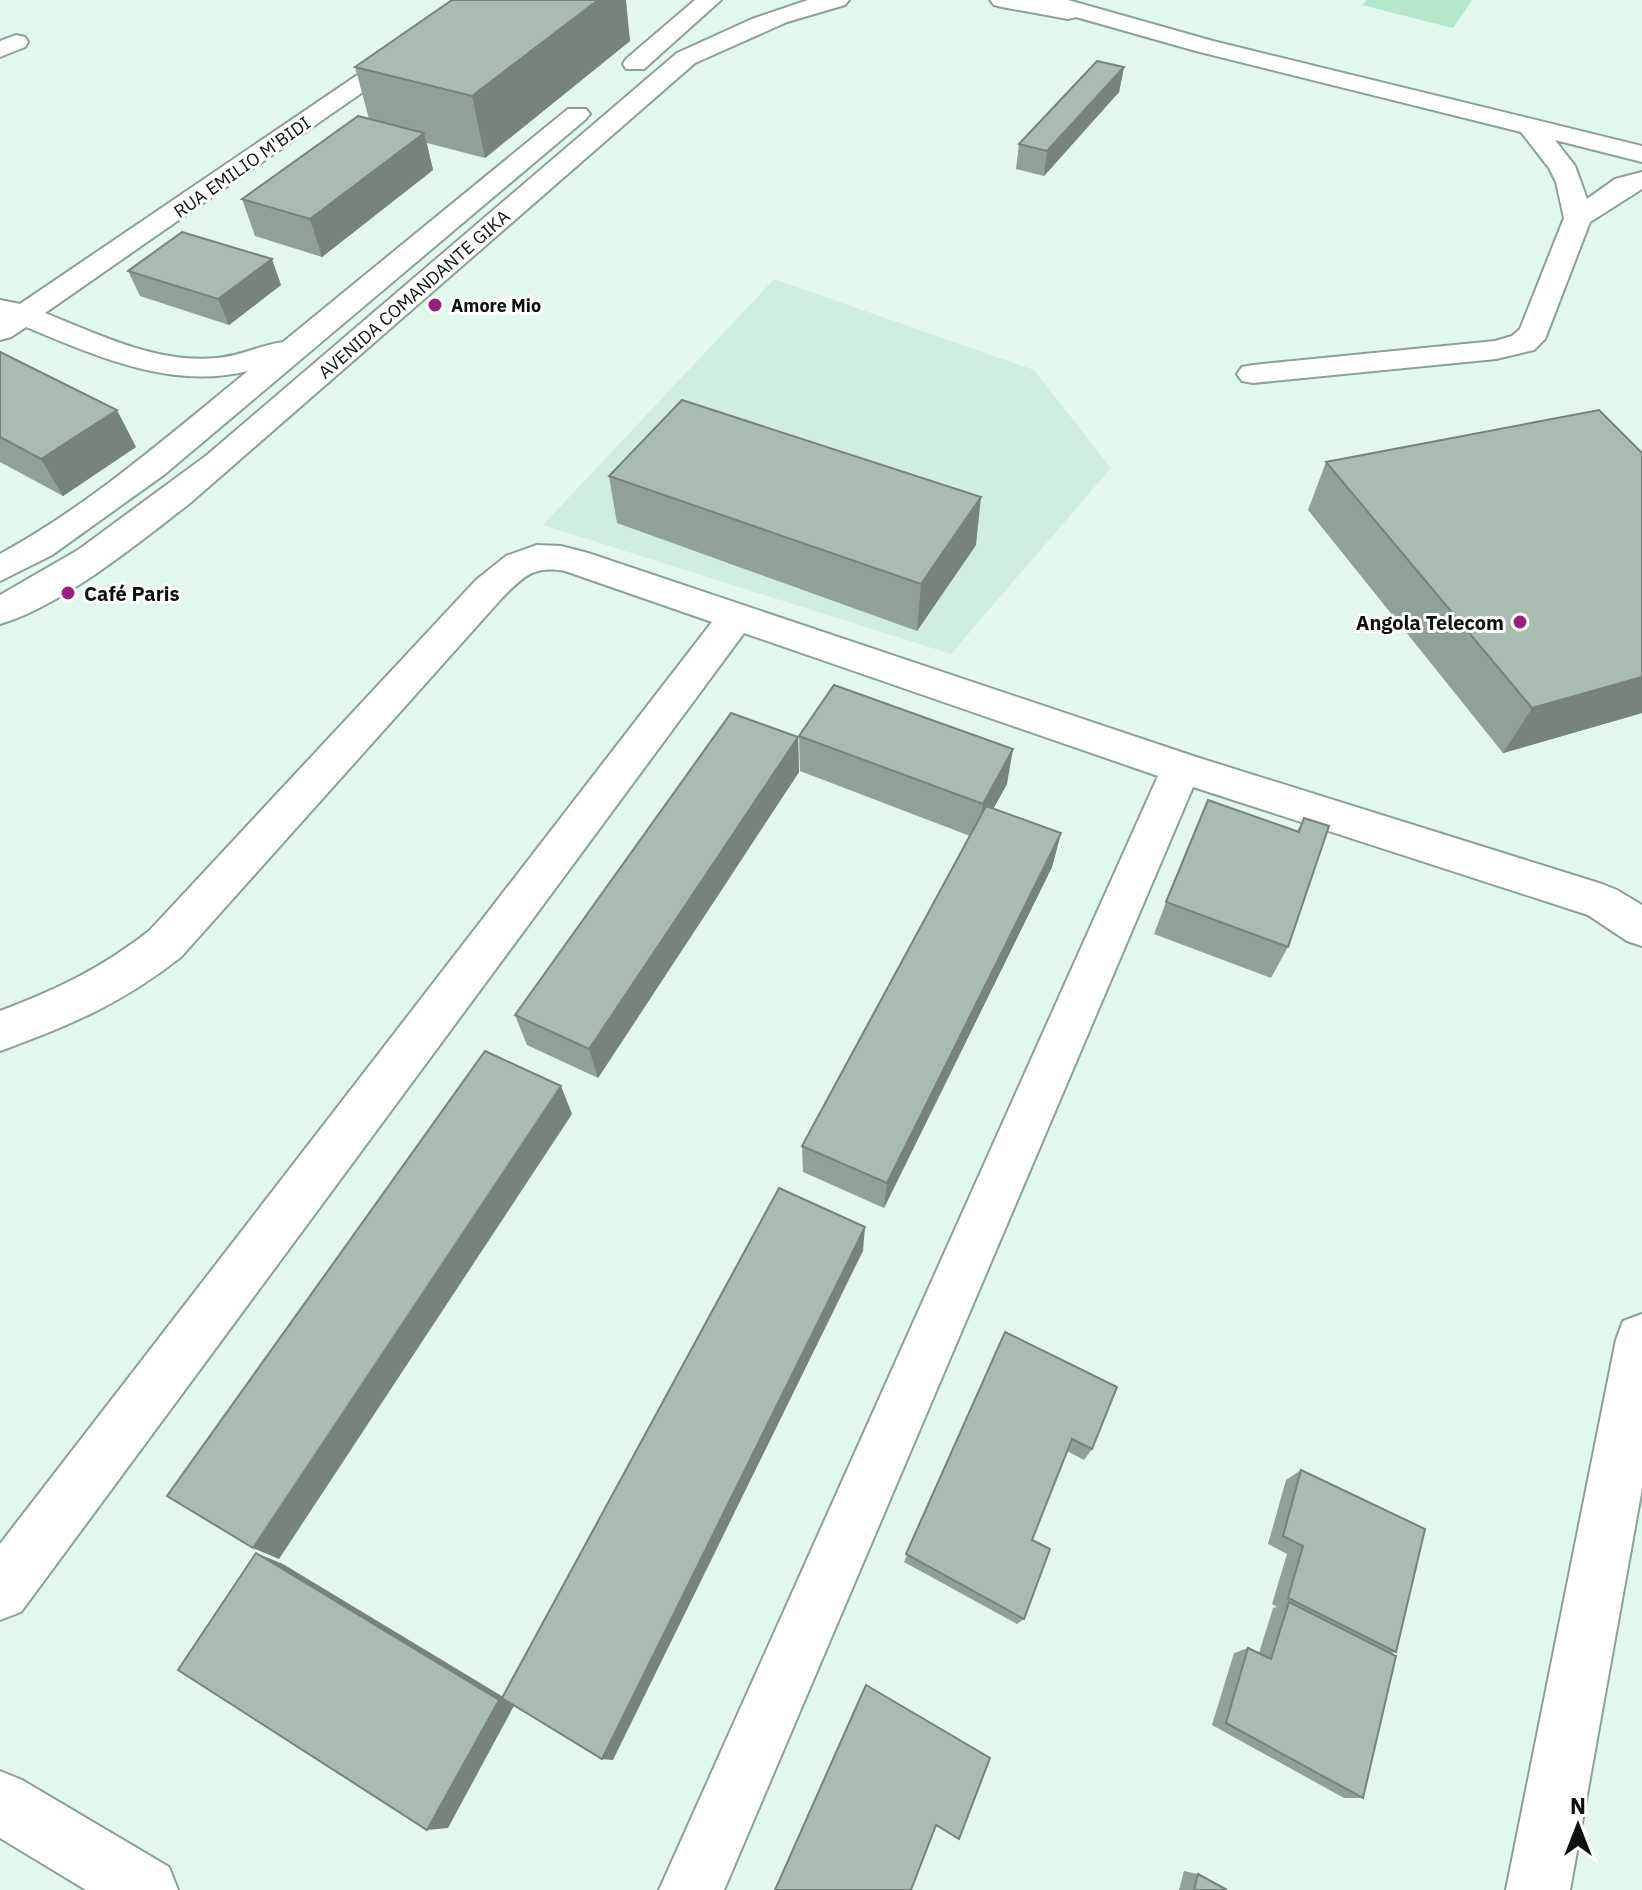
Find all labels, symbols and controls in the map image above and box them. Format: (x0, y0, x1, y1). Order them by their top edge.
street label: RUA EMILIO M'BIDI (169, 111, 315, 223)
street label: AVENIDA COMANDANTE GIKA (314, 204, 515, 383)
place label: Amore Mio (451, 294, 541, 317)
marker: Amore Mio (426, 296, 444, 314)
place label: Café Paris (84, 580, 180, 607)
marker: Café Paris (59, 584, 77, 602)
place label: Angola Telecom (1356, 609, 1504, 636)
marker: Angola Telecom (1511, 613, 1529, 631)
north arrow (1538, 1786, 1618, 1866)
text: N (1570, 1791, 1586, 1820)

